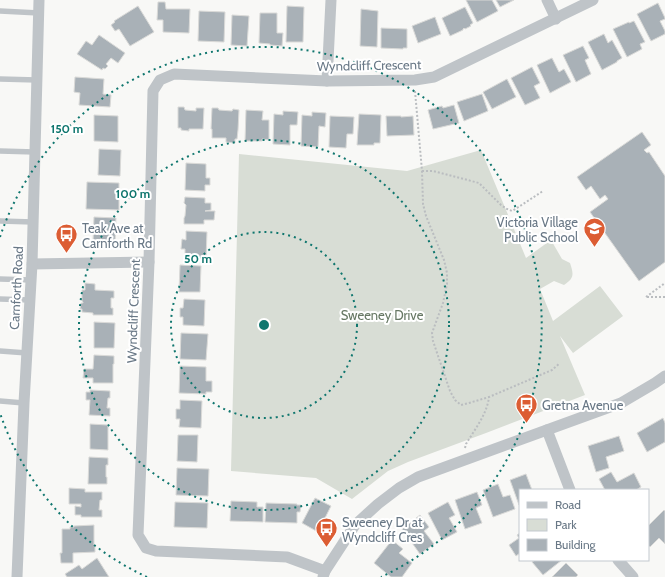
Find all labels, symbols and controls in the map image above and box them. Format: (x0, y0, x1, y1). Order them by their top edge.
street label: Wyndcliff Crescent (317, 56, 422, 74)
text: 150 m (51, 121, 83, 136)
text: 100 m (116, 186, 150, 201)
place label: Victoria Village Public School (497, 214, 578, 245)
school or university icon: Victoria Village Public School (581, 216, 607, 249)
place label: Teak Ave at Carnforth Rd (82, 220, 152, 251)
bus stop icon: Teak Ave at Carnforth Rd (53, 222, 79, 255)
street label: Carnforth Road (6, 246, 26, 330)
text: 50 m (184, 251, 212, 266)
street label: Wyndcliff Crescent (123, 258, 143, 363)
park label: Sweeney Drive (341, 307, 424, 323)
centre of rings (257, 318, 271, 332)
bus stop icon: Gretna Avenue (513, 392, 539, 425)
place label: Gretna Avenue (542, 397, 624, 413)
legend (519, 489, 649, 561)
text: Road (555, 497, 581, 512)
place label: Sweeney Dr at Wyndcliff Cres (342, 514, 423, 545)
bus stop icon: Sweeney Dr at Wyndcliff Cres (314, 516, 340, 549)
text: Park (555, 517, 577, 532)
text: Building (555, 537, 597, 552)

